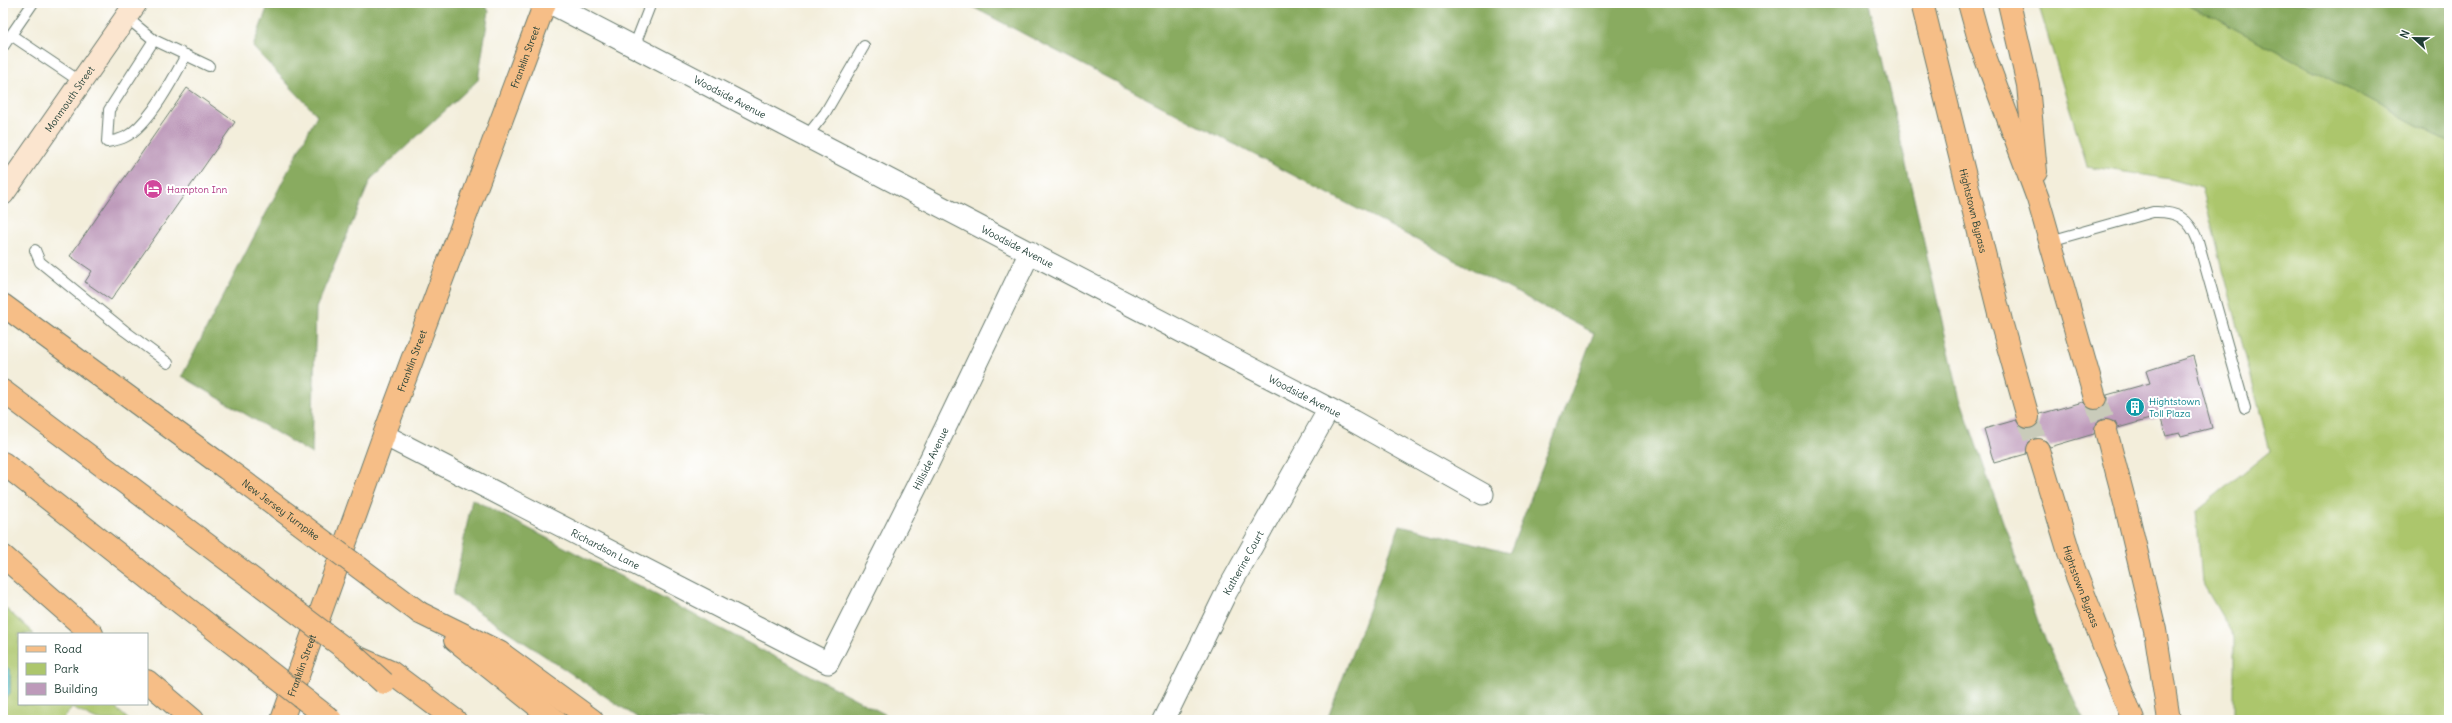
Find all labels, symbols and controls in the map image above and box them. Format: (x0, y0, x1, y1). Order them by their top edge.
north arrow (2394, 18, 2434, 58)
street label: Franklin Street (507, 24, 543, 90)
text: N (2397, 28, 2413, 40)
street label: Monmouth Street (42, 63, 97, 135)
street label: Woodside Avenue (692, 73, 768, 121)
street label: Hightstown Bypass (1957, 167, 1990, 255)
hotel icon: Hampton Inn (142, 178, 164, 200)
place label: Hampton Inn (167, 183, 228, 196)
street label: Woodside Avenue (979, 222, 1056, 271)
street label: Franklin Street (394, 327, 429, 394)
street label: Woodside Avenue (1266, 372, 1343, 420)
place label: Hightstown Toll Plaza (2149, 395, 2200, 420)
building icon: Hightstown Toll Plaza (2124, 396, 2146, 418)
street label: Hillside Avenue (910, 425, 951, 492)
street label: New Jersey Turnpike (239, 476, 322, 543)
street label: Richardson Lane (569, 526, 642, 572)
street label: Katherine Court (1220, 528, 1266, 597)
street label: Hightstown Bypass (2061, 544, 2103, 629)
street label: Franklin Street (284, 632, 319, 698)
legend (18, 633, 148, 705)
text: Road (54, 641, 82, 656)
text: Park (54, 661, 79, 676)
text: Building (54, 681, 98, 696)

